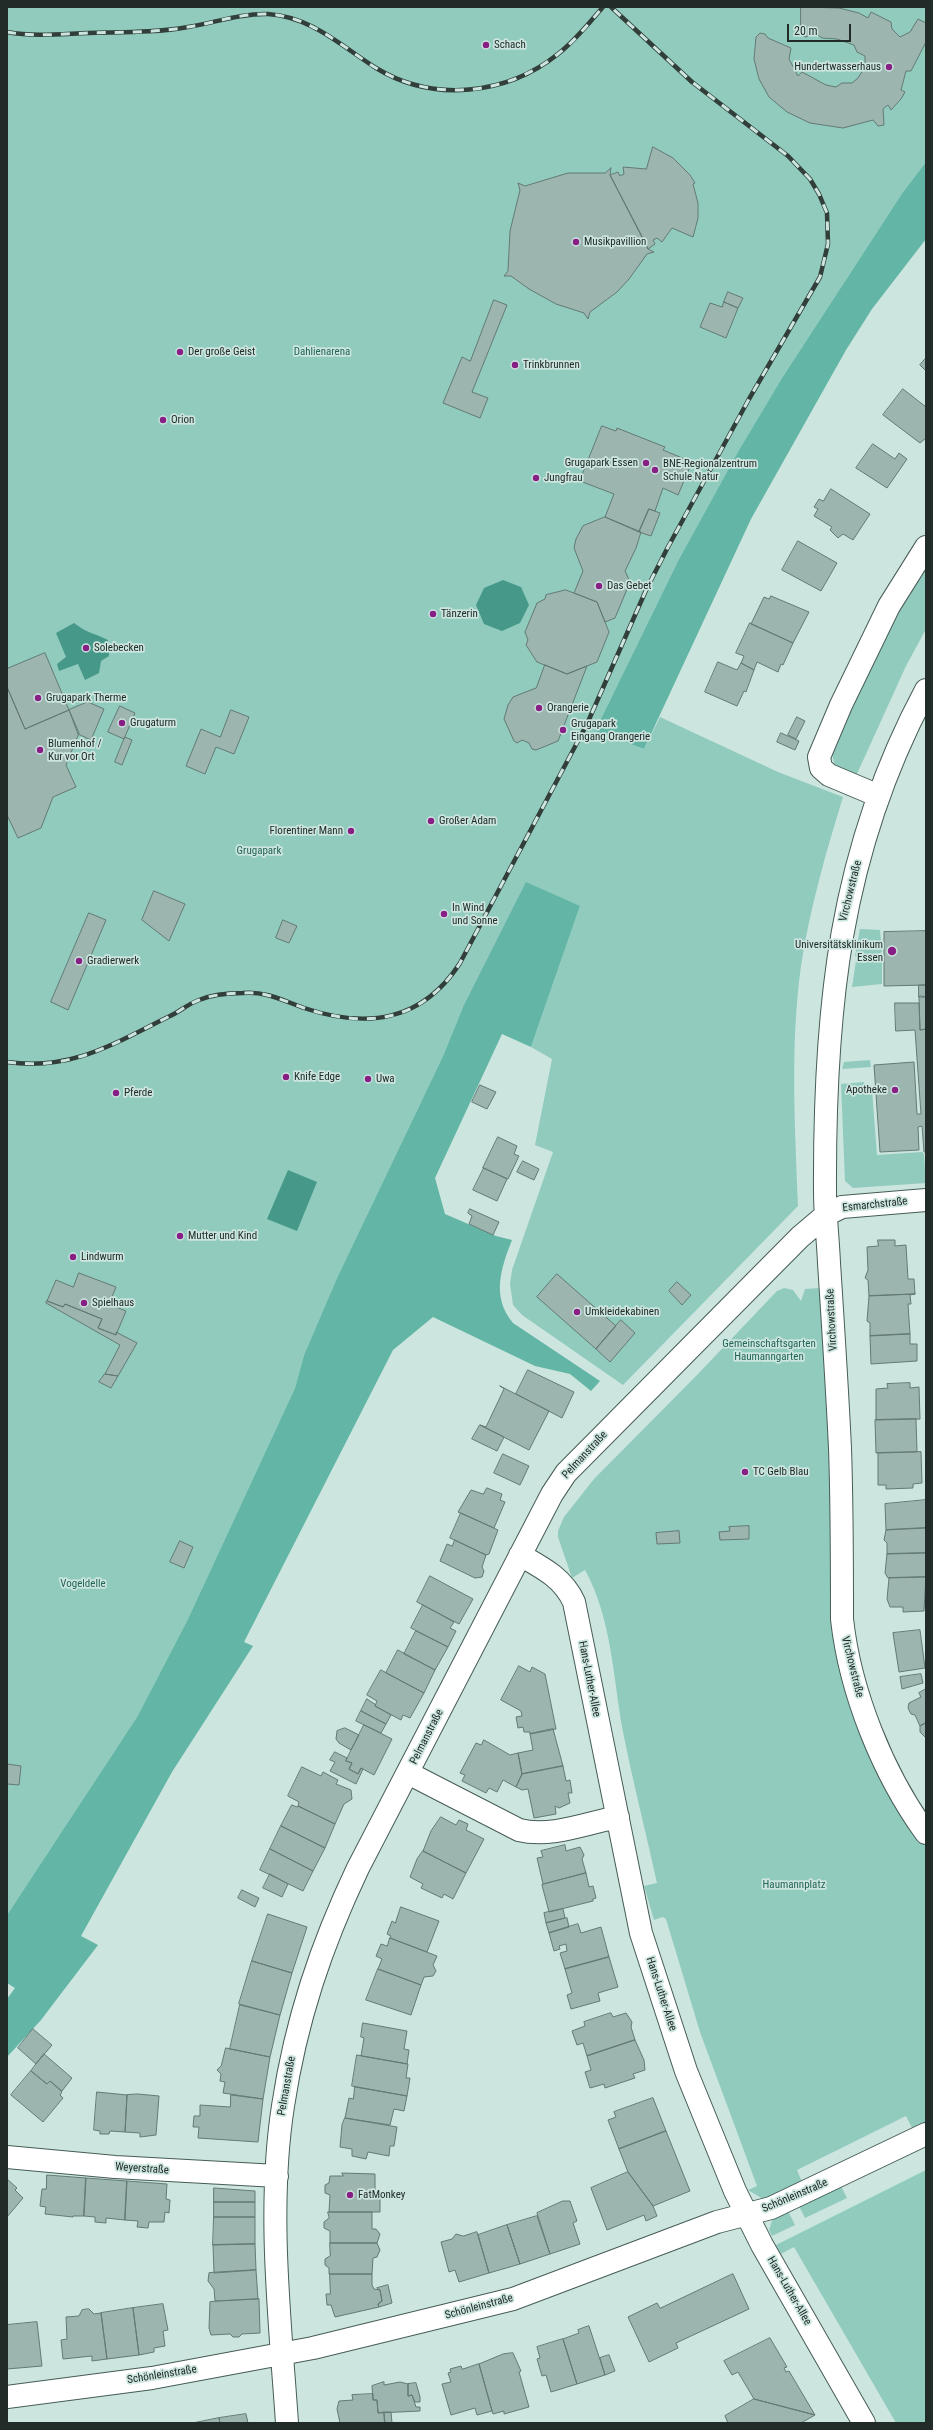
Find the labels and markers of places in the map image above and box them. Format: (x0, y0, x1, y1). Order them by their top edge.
place label: Schach (494, 38, 526, 52)
marker: Schach (481, 40, 491, 50)
place label: Hundertwasserhaus (794, 60, 881, 74)
marker: Hundertwasserhaus (884, 62, 894, 72)
place label: Musikpavillion (584, 235, 646, 249)
marker: Musikpavillion (571, 237, 581, 247)
place label: Der große Geist (188, 345, 255, 359)
marker: Der große Geist (175, 347, 185, 357)
place label: Trinkbrunnen (523, 358, 580, 372)
marker: Trinkbrunnen (510, 360, 520, 370)
place label: Orion (171, 413, 194, 427)
marker: Orion (158, 415, 168, 425)
place label: Grugapark Essen (565, 456, 638, 470)
place label: BNE-Regionalzentrum Schule Natur (663, 457, 757, 483)
marker: Grugapark Essen (641, 458, 651, 468)
marker: BNE-Regionalzentrum Schule Natur (650, 465, 660, 475)
place label: Jungfrau (544, 471, 583, 485)
marker: Jungfrau (531, 473, 541, 483)
place label: Das Gebet (607, 579, 652, 593)
marker: Das Gebet (594, 581, 604, 591)
place label: Tänzerin (441, 607, 478, 621)
marker: Tänzerin (428, 609, 438, 619)
place label: Solebecken (94, 641, 144, 655)
marker: Solebecken (81, 643, 91, 653)
place label: Grugapark Therme (46, 691, 126, 705)
marker: Grugapark Therme (33, 693, 43, 703)
place label: Orangerie (547, 701, 589, 715)
marker: Orangerie (534, 703, 544, 713)
place label: Grugaturm (130, 716, 176, 730)
place label: Grugapark Eingang Orangerie (571, 717, 650, 743)
marker: Grugaturm (117, 718, 127, 728)
marker: Grugapark Eingang Orangerie (558, 725, 568, 735)
place label: Blumenhof / Kur vor Ort (48, 737, 102, 763)
marker: Blumenhof / Kur vor Ort (35, 745, 45, 755)
place label: Großer Adam (439, 814, 496, 828)
marker: Großer Adam (426, 816, 436, 826)
place label: Florentiner Mann (270, 824, 343, 838)
marker: Florentiner Mann (346, 826, 356, 836)
place label: In Wind und Sonne (452, 901, 498, 927)
marker: In Wind und Sonne (439, 909, 449, 919)
place label: Universitätsklinikum Essen (795, 938, 883, 964)
marker: Universitätsklinikum Essen (886, 945, 898, 957)
place label: Gradierwerk (87, 954, 139, 968)
marker: Gradierwerk (74, 956, 84, 966)
place label: Knife Edge (294, 1070, 340, 1084)
marker: Knife Edge (281, 1072, 291, 1082)
place label: Uwa (376, 1072, 395, 1086)
marker: Uwa (363, 1074, 373, 1084)
place label: Apotheke (846, 1083, 887, 1097)
marker: Apotheke (890, 1085, 900, 1095)
place label: Pferde (124, 1086, 152, 1100)
marker: Pferde (111, 1088, 121, 1098)
place label: Mutter und Kind (188, 1229, 257, 1243)
marker: Mutter und Kind (175, 1231, 185, 1241)
place label: Lindwurm (81, 1250, 124, 1264)
marker: Lindwurm (68, 1252, 78, 1262)
place label: Spielhaus (92, 1296, 134, 1310)
marker: Spielhaus (79, 1298, 89, 1308)
place label: Umkleidekabinen (585, 1305, 659, 1319)
marker: Umkleidekabinen (572, 1307, 582, 1317)
place label: TC Gelb Blau (753, 1465, 809, 1479)
marker: TC Gelb Blau (740, 1467, 750, 1477)
place label: FatMonkey (358, 2188, 405, 2202)
marker: FatMonkey (345, 2190, 355, 2200)

